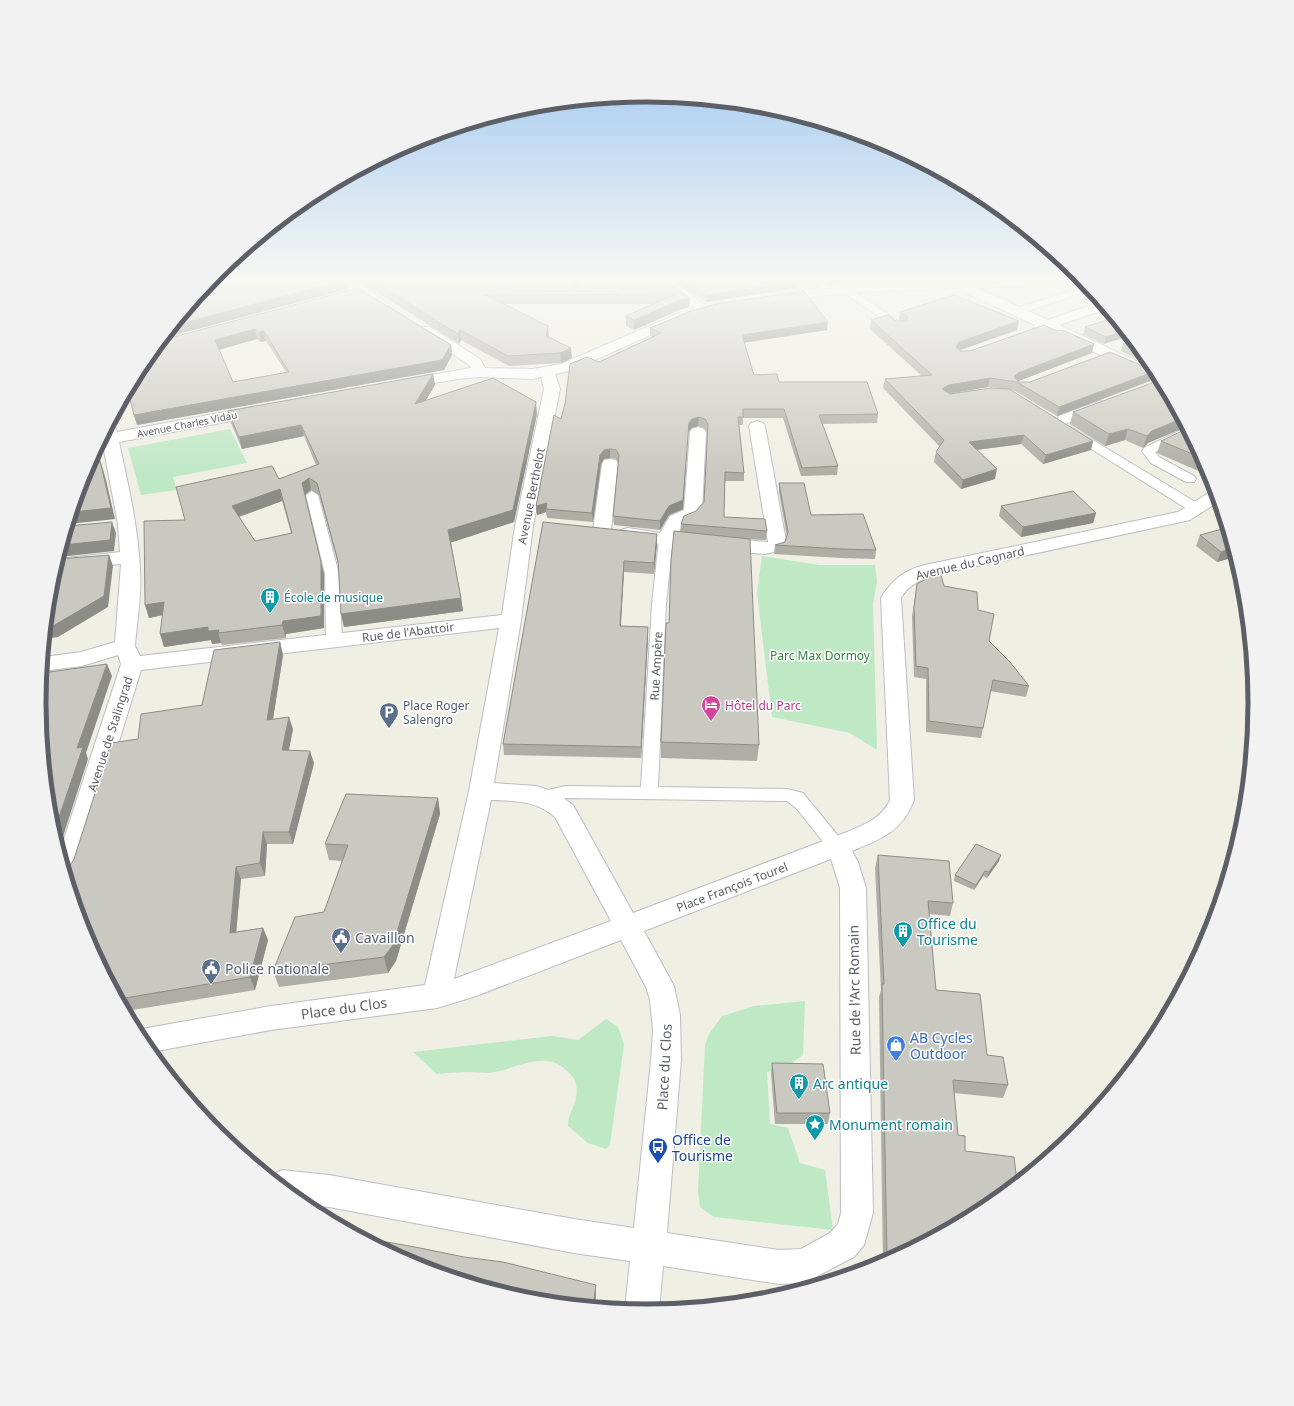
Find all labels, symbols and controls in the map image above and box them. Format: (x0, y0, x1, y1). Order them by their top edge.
street label: Avenue Charles Vidau (136, 407, 238, 441)
street label: Avenue Berthelot (513, 446, 549, 546)
street label: Avenue du Cagnard (914, 542, 1026, 584)
building icon: École de musique (259, 586, 281, 614)
place label: École de musique (284, 589, 383, 606)
street label: Rue de l'Abattoir (361, 618, 455, 646)
street label: Rue Ampère (646, 631, 666, 701)
park label: Parc Max Dormoy (770, 647, 871, 664)
street label: Avenue de Stalingrad (83, 674, 137, 794)
hotel icon: Hôtel du Parc (700, 694, 722, 722)
place label: Place Roger Salengro (403, 697, 470, 728)
place label: Hôtel du Parc (725, 697, 801, 714)
parking icon: Place Roger Salengro (378, 701, 400, 729)
street label: Place François Tourel (674, 858, 790, 916)
place label: Office du Tourisme (917, 914, 978, 949)
building icon: Office du Tourisme (892, 920, 914, 948)
street label: Rue de l'Arc Romain (843, 925, 865, 1055)
public building icon: Cavaillon (330, 926, 352, 954)
place label: Cavaillon (355, 928, 415, 947)
public building icon: Police nationale (200, 957, 222, 985)
place label: Police nationale (225, 959, 329, 978)
street label: Place du Clos (300, 993, 389, 1023)
street label: Place du Clos (652, 1023, 676, 1111)
place label: AB Cycles Outdoor (910, 1028, 973, 1063)
shop icon: AB Cycles Outdoor (885, 1034, 907, 1062)
building icon: Arc antique (788, 1072, 810, 1100)
place label: Arc antique (813, 1074, 888, 1093)
place icon: Monument romain (804, 1113, 826, 1141)
place label: Monument romain (829, 1115, 953, 1134)
place label: Office de Tourisme (672, 1130, 733, 1165)
bus stop icon: Office de Tourisme (647, 1136, 669, 1164)

